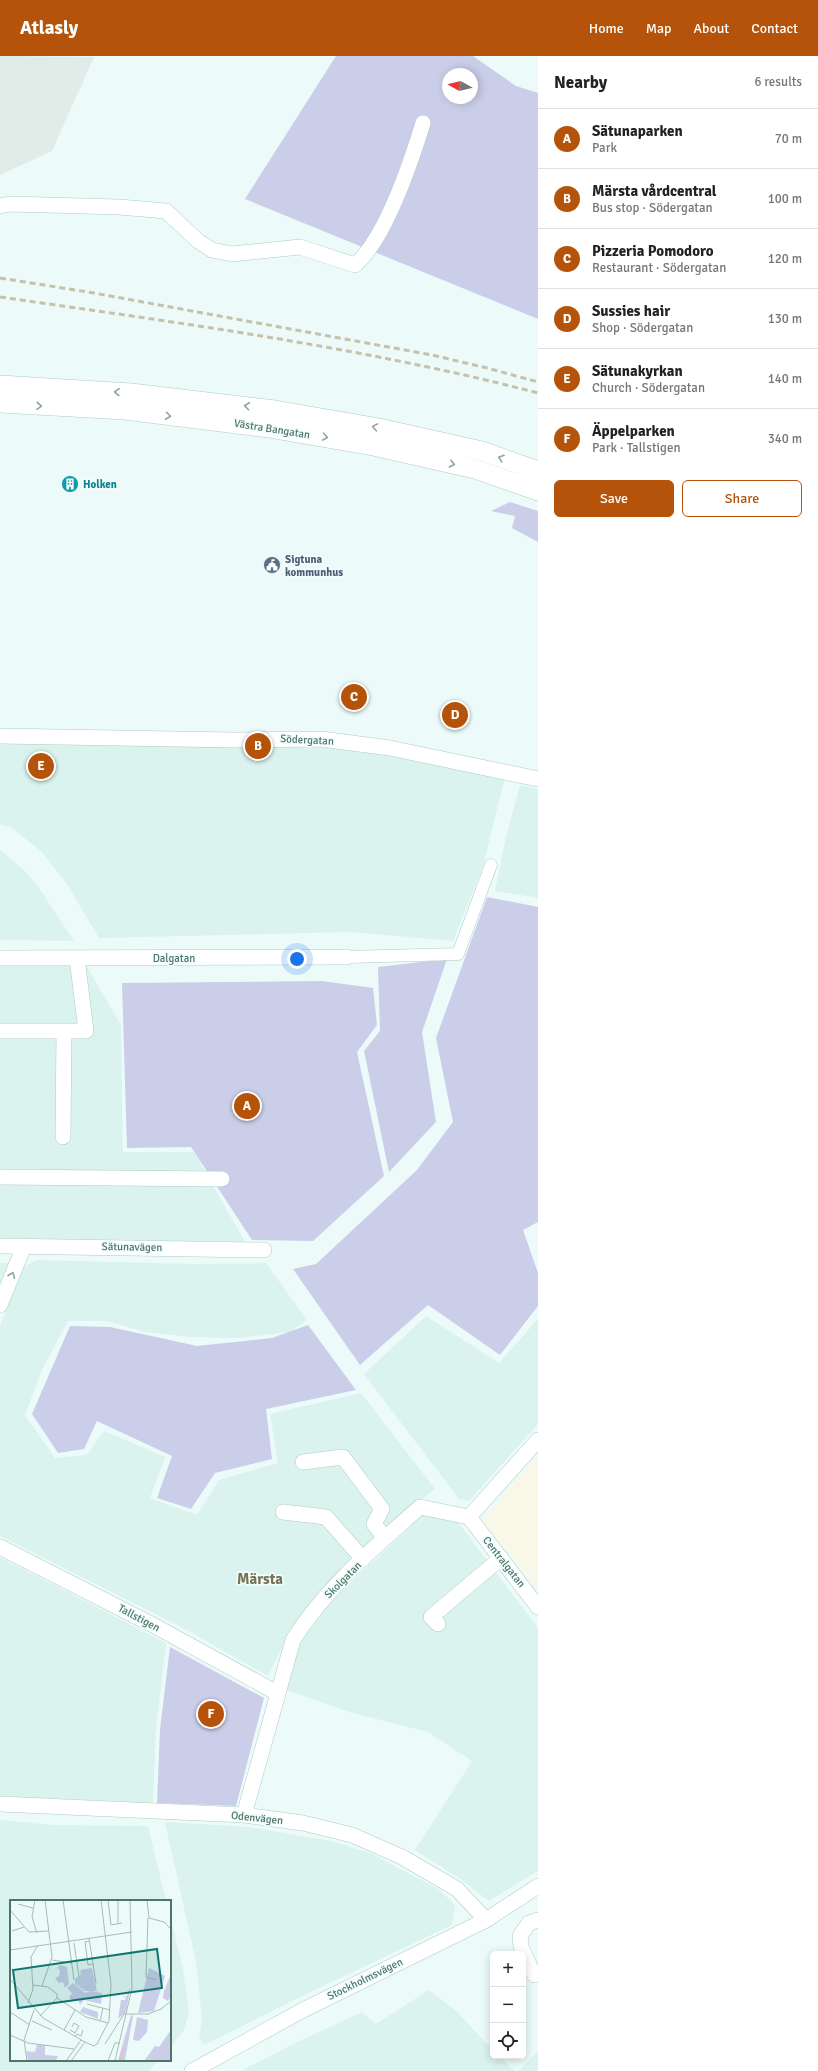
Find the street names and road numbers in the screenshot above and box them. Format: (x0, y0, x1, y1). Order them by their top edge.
street label: Västra Bangatan (233, 417, 311, 441)
street label: Södergatan (280, 732, 334, 748)
street label: Dalgatan (153, 952, 195, 965)
street label: Sätunavägen (102, 1240, 162, 1254)
street label: Centralgatan (480, 1534, 528, 1590)
street label: Skolgatan (322, 1559, 364, 1601)
street label: Tallstigen (116, 1602, 162, 1634)
street label: Odenvägen (230, 1809, 284, 1827)
street label: Stockholmsvägen (325, 1955, 405, 2003)

